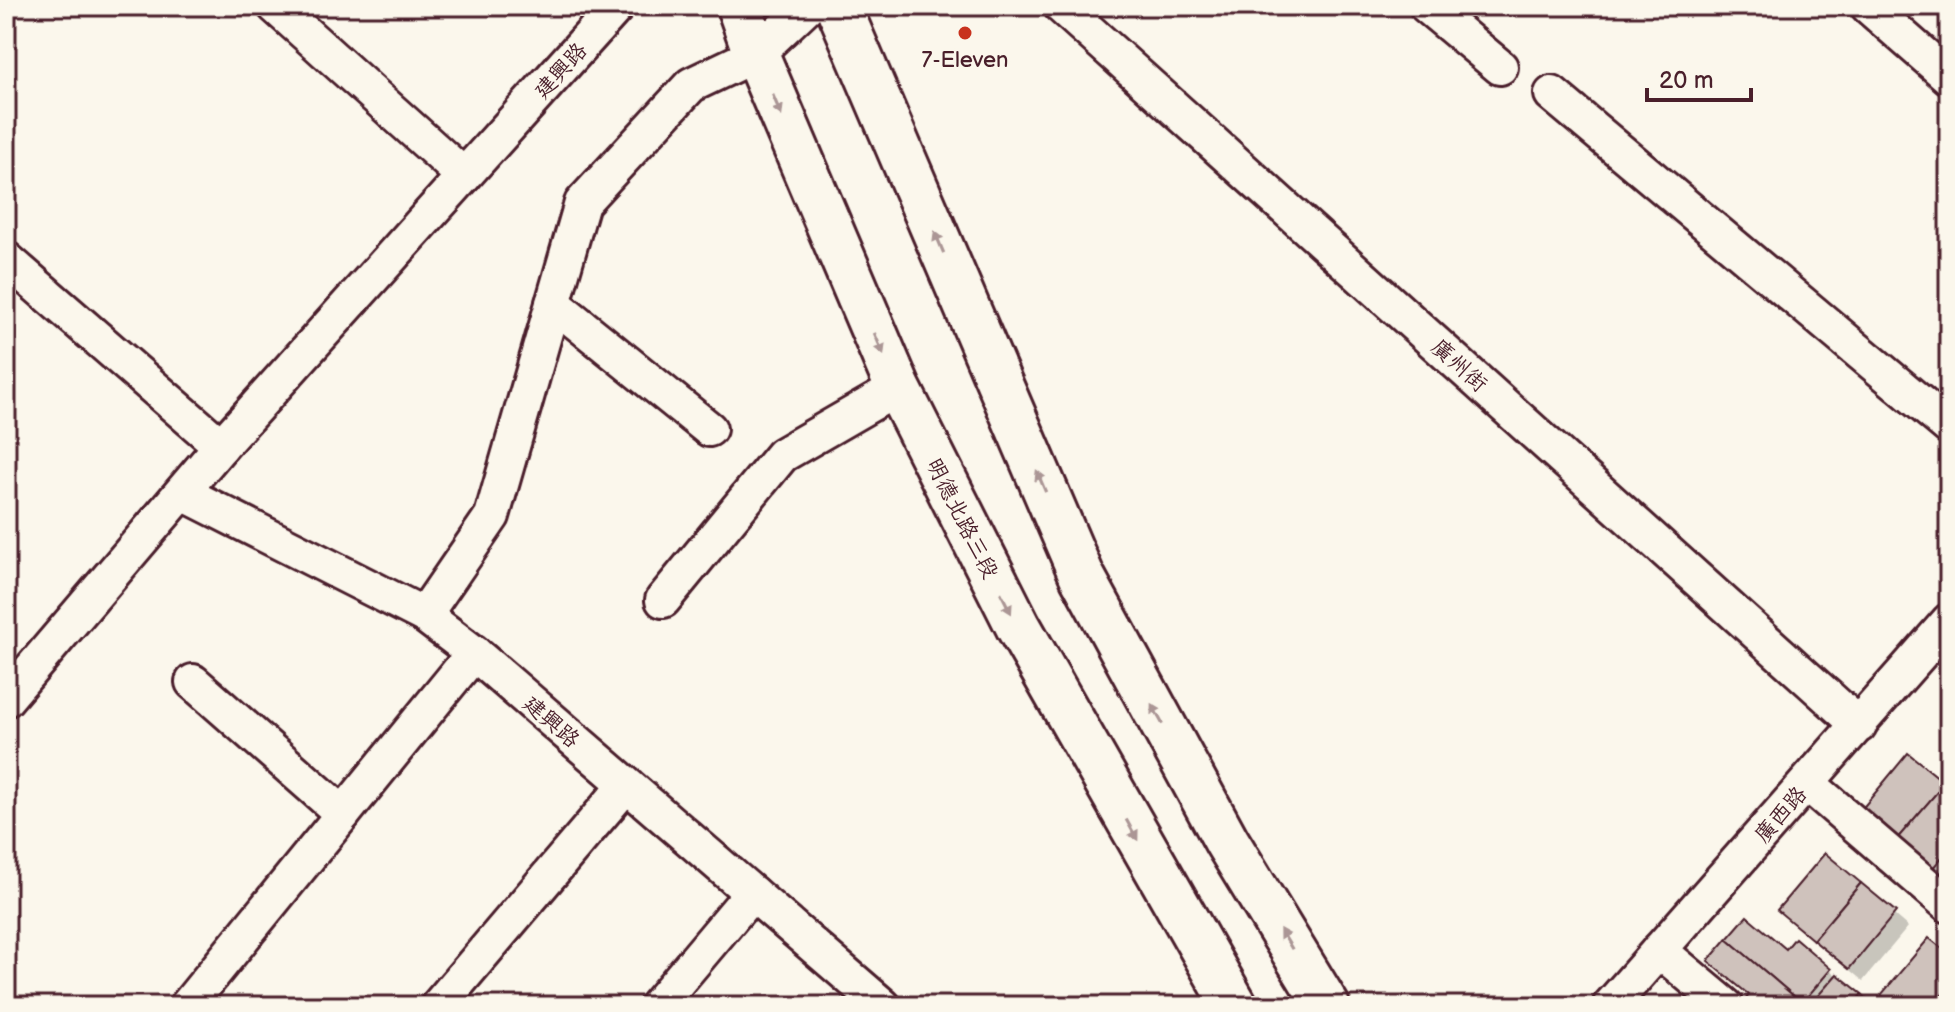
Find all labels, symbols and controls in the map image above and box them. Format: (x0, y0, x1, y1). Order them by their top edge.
marker: 7-Eleven (956, 24, 974, 42)
street label: 建興路 (529, 37, 593, 105)
place label: 7-Eleven (922, 47, 1008, 74)
scale bar (1647, 52, 1751, 102)
text: 20 m (1659, 66, 1714, 95)
one-way arrow (771, 93, 784, 117)
one-way arrow (932, 230, 945, 254)
one-way arrow (873, 332, 886, 356)
street label: 廣州街 (1425, 334, 1493, 398)
street label: 明德北路三段 (920, 454, 1004, 584)
one-way arrow (1035, 469, 1048, 493)
one-way arrow (999, 591, 1013, 614)
street label: 建興路 (517, 690, 585, 754)
one-way arrow (1150, 703, 1164, 725)
street label: 廣西路 (1749, 781, 1813, 849)
one-way arrow (1125, 819, 1139, 841)
one-way arrow (1279, 928, 1293, 950)

